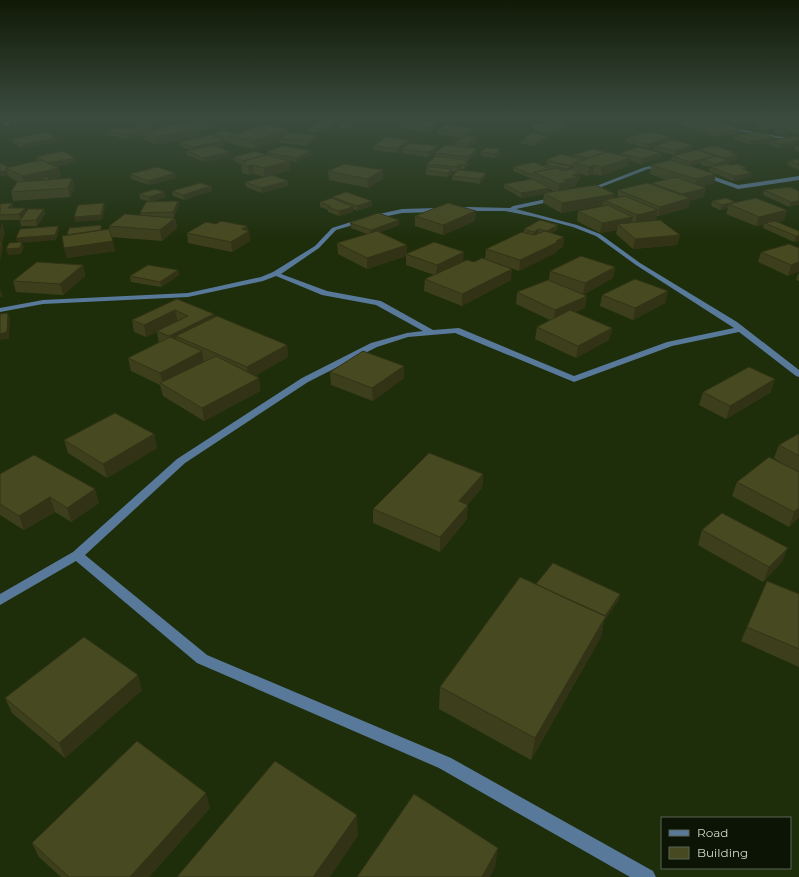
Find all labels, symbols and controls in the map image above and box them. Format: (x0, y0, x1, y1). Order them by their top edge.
legend (661, 817, 791, 869)
text: Road (697, 825, 728, 840)
text: Building (697, 845, 748, 860)

